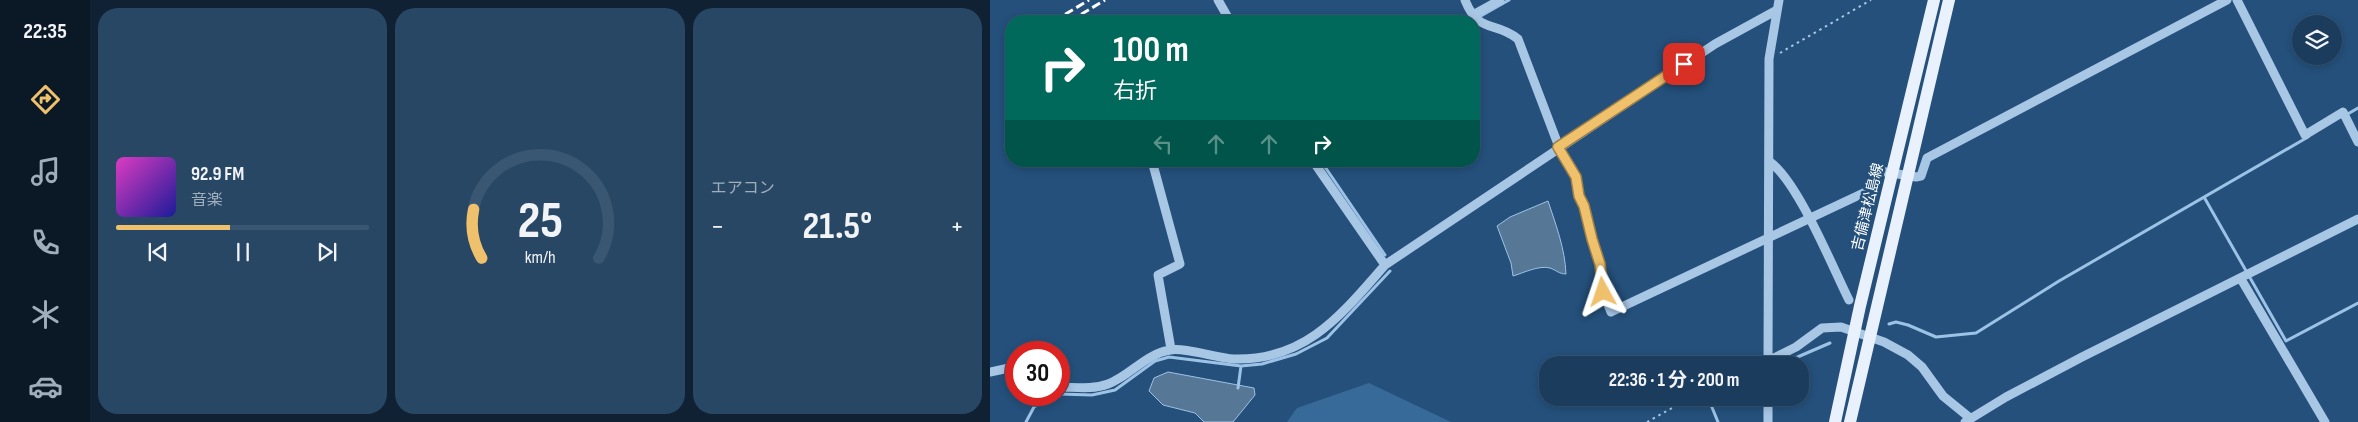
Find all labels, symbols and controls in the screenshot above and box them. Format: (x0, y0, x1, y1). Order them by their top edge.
map controls (2292, 15, 2342, 65)
button: layers (2292, 15, 2342, 65)
text: 22:35 (23, 18, 67, 45)
text: 100 m (1113, 29, 1189, 72)
icon: right (1030, 35, 1095, 100)
pin (1663, 43, 1705, 85)
icon: arrive (1670, 50, 1698, 78)
text: 右折 (1113, 78, 1157, 105)
icon: directions (28, 82, 63, 117)
icon: left (1149, 130, 1177, 158)
icon: ahead (1202, 130, 1230, 158)
icon: ahead (1255, 130, 1283, 158)
icon: right (1308, 130, 1336, 158)
icon: music (28, 154, 63, 189)
street label: 吉備津松島線 (1848, 161, 1888, 253)
text: 92.9 FM (191, 163, 244, 186)
text: エアコン (711, 179, 775, 198)
text: 25 (517, 190, 563, 253)
text: 音楽 (191, 191, 223, 210)
text: 21.5° (802, 204, 872, 249)
text: − (711, 210, 724, 243)
text: + (950, 210, 964, 243)
icon: phone (28, 225, 63, 260)
icon: previous (144, 238, 172, 266)
icon: pause (229, 238, 257, 266)
icon: next (313, 238, 341, 266)
text: km/h (525, 247, 555, 268)
position arrow (1576, 265, 1628, 317)
icon: climate (28, 297, 63, 332)
speed limit sign: 30 (1005, 341, 1070, 406)
icon: car (28, 369, 63, 404)
text: 22:36 · 1 分 · 200 m (1609, 369, 1739, 392)

